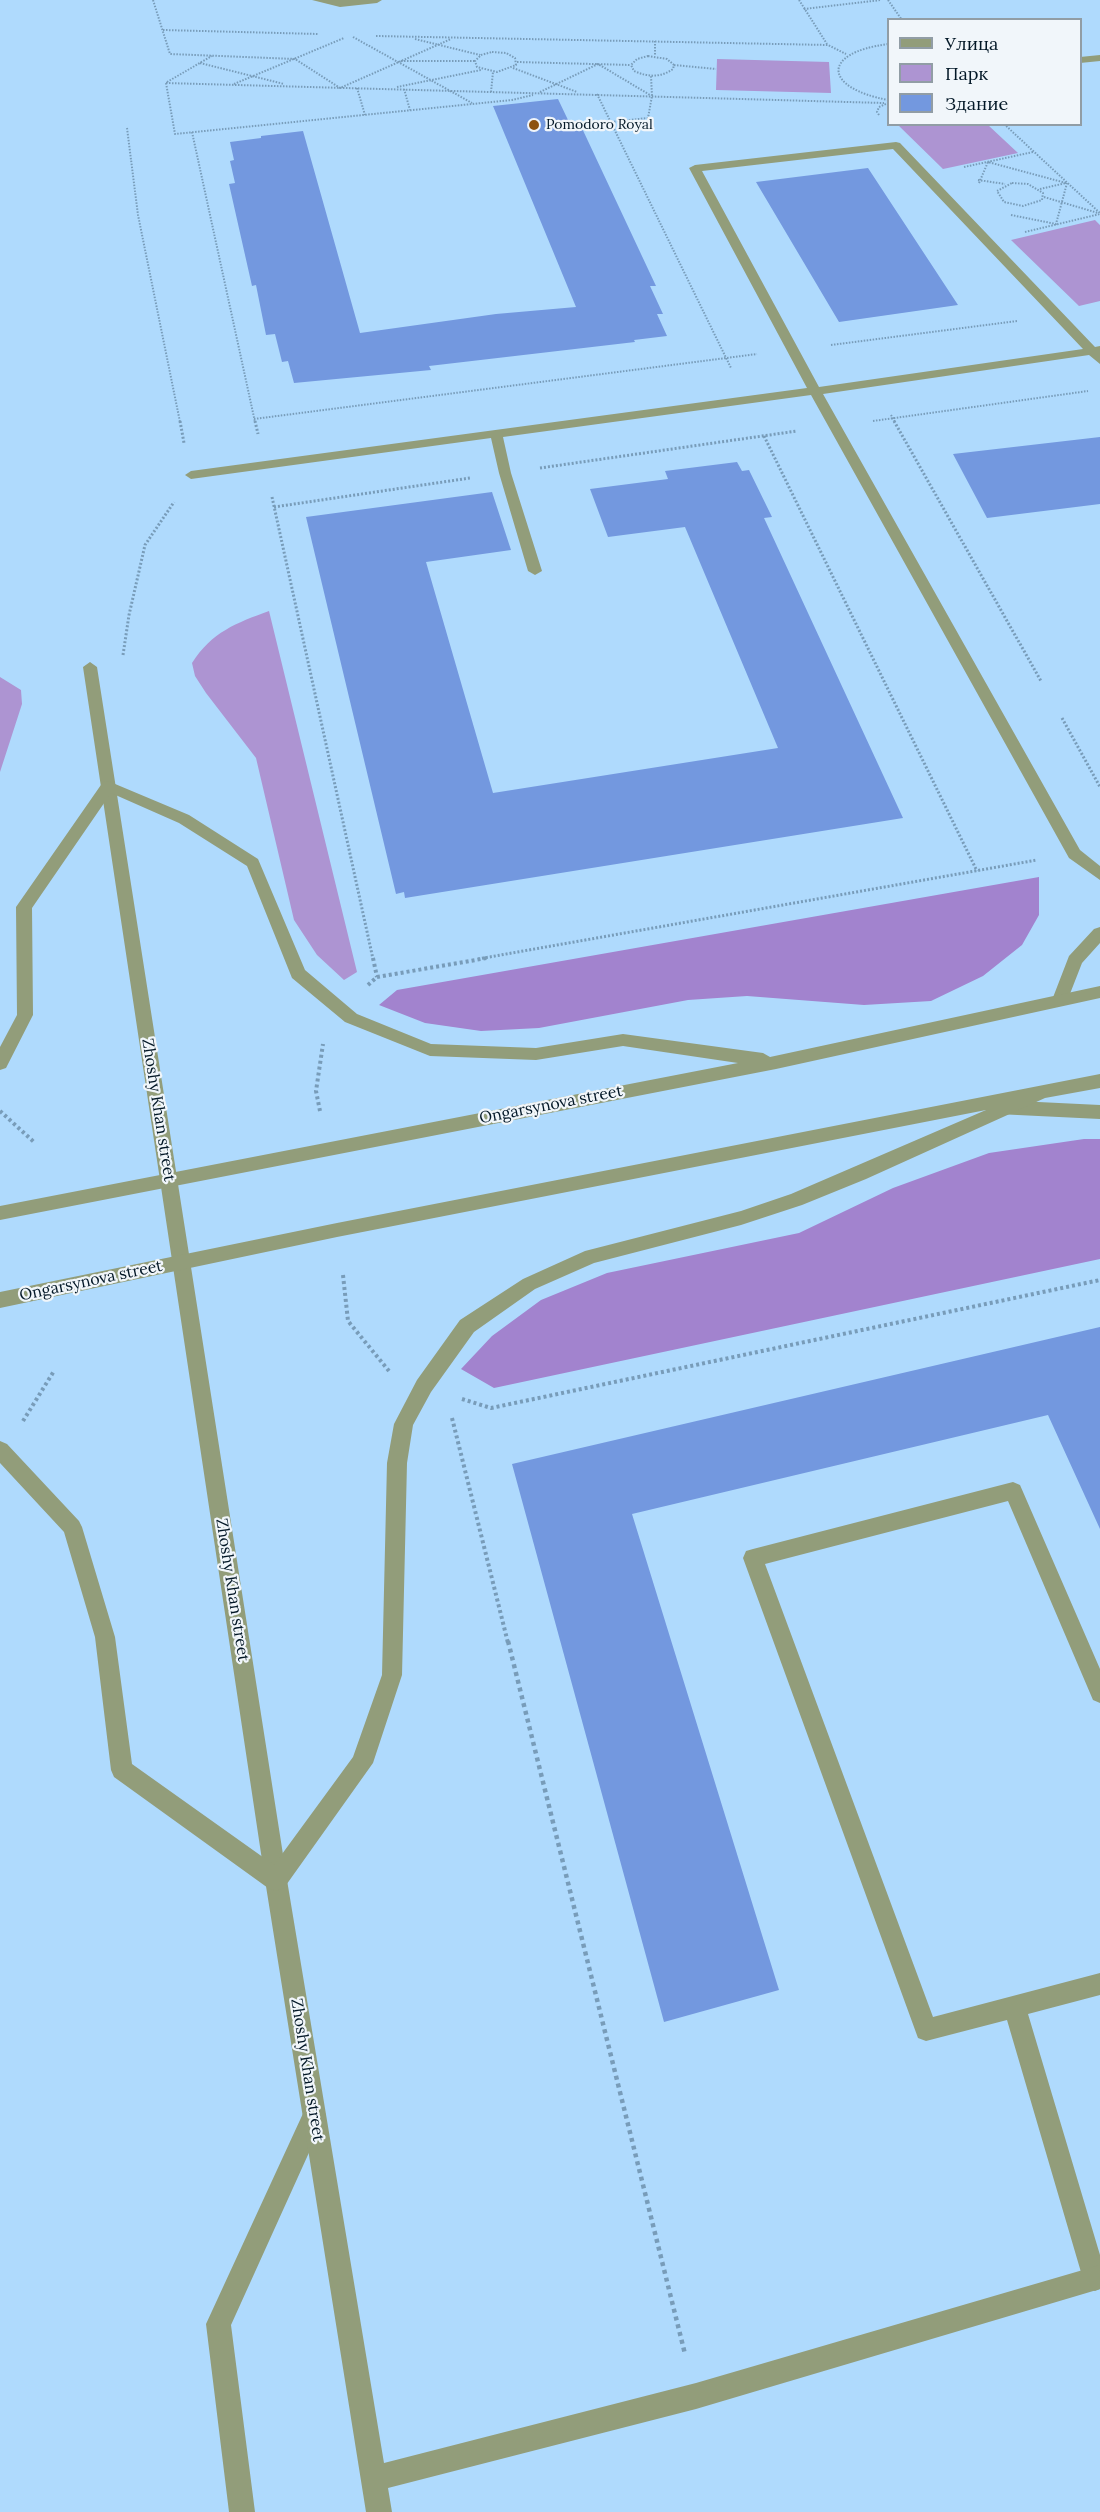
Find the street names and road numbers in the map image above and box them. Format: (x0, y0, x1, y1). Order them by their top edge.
street label: Zhoshy Khan street (137, 1037, 179, 1183)
street label: Ongarsynova street (478, 1082, 624, 1128)
street label: Ongarsynova street (18, 1256, 164, 1306)
street label: Zhoshy Khan street (211, 1517, 253, 1663)
street label: Zhoshy Khan street (286, 1997, 328, 2143)

